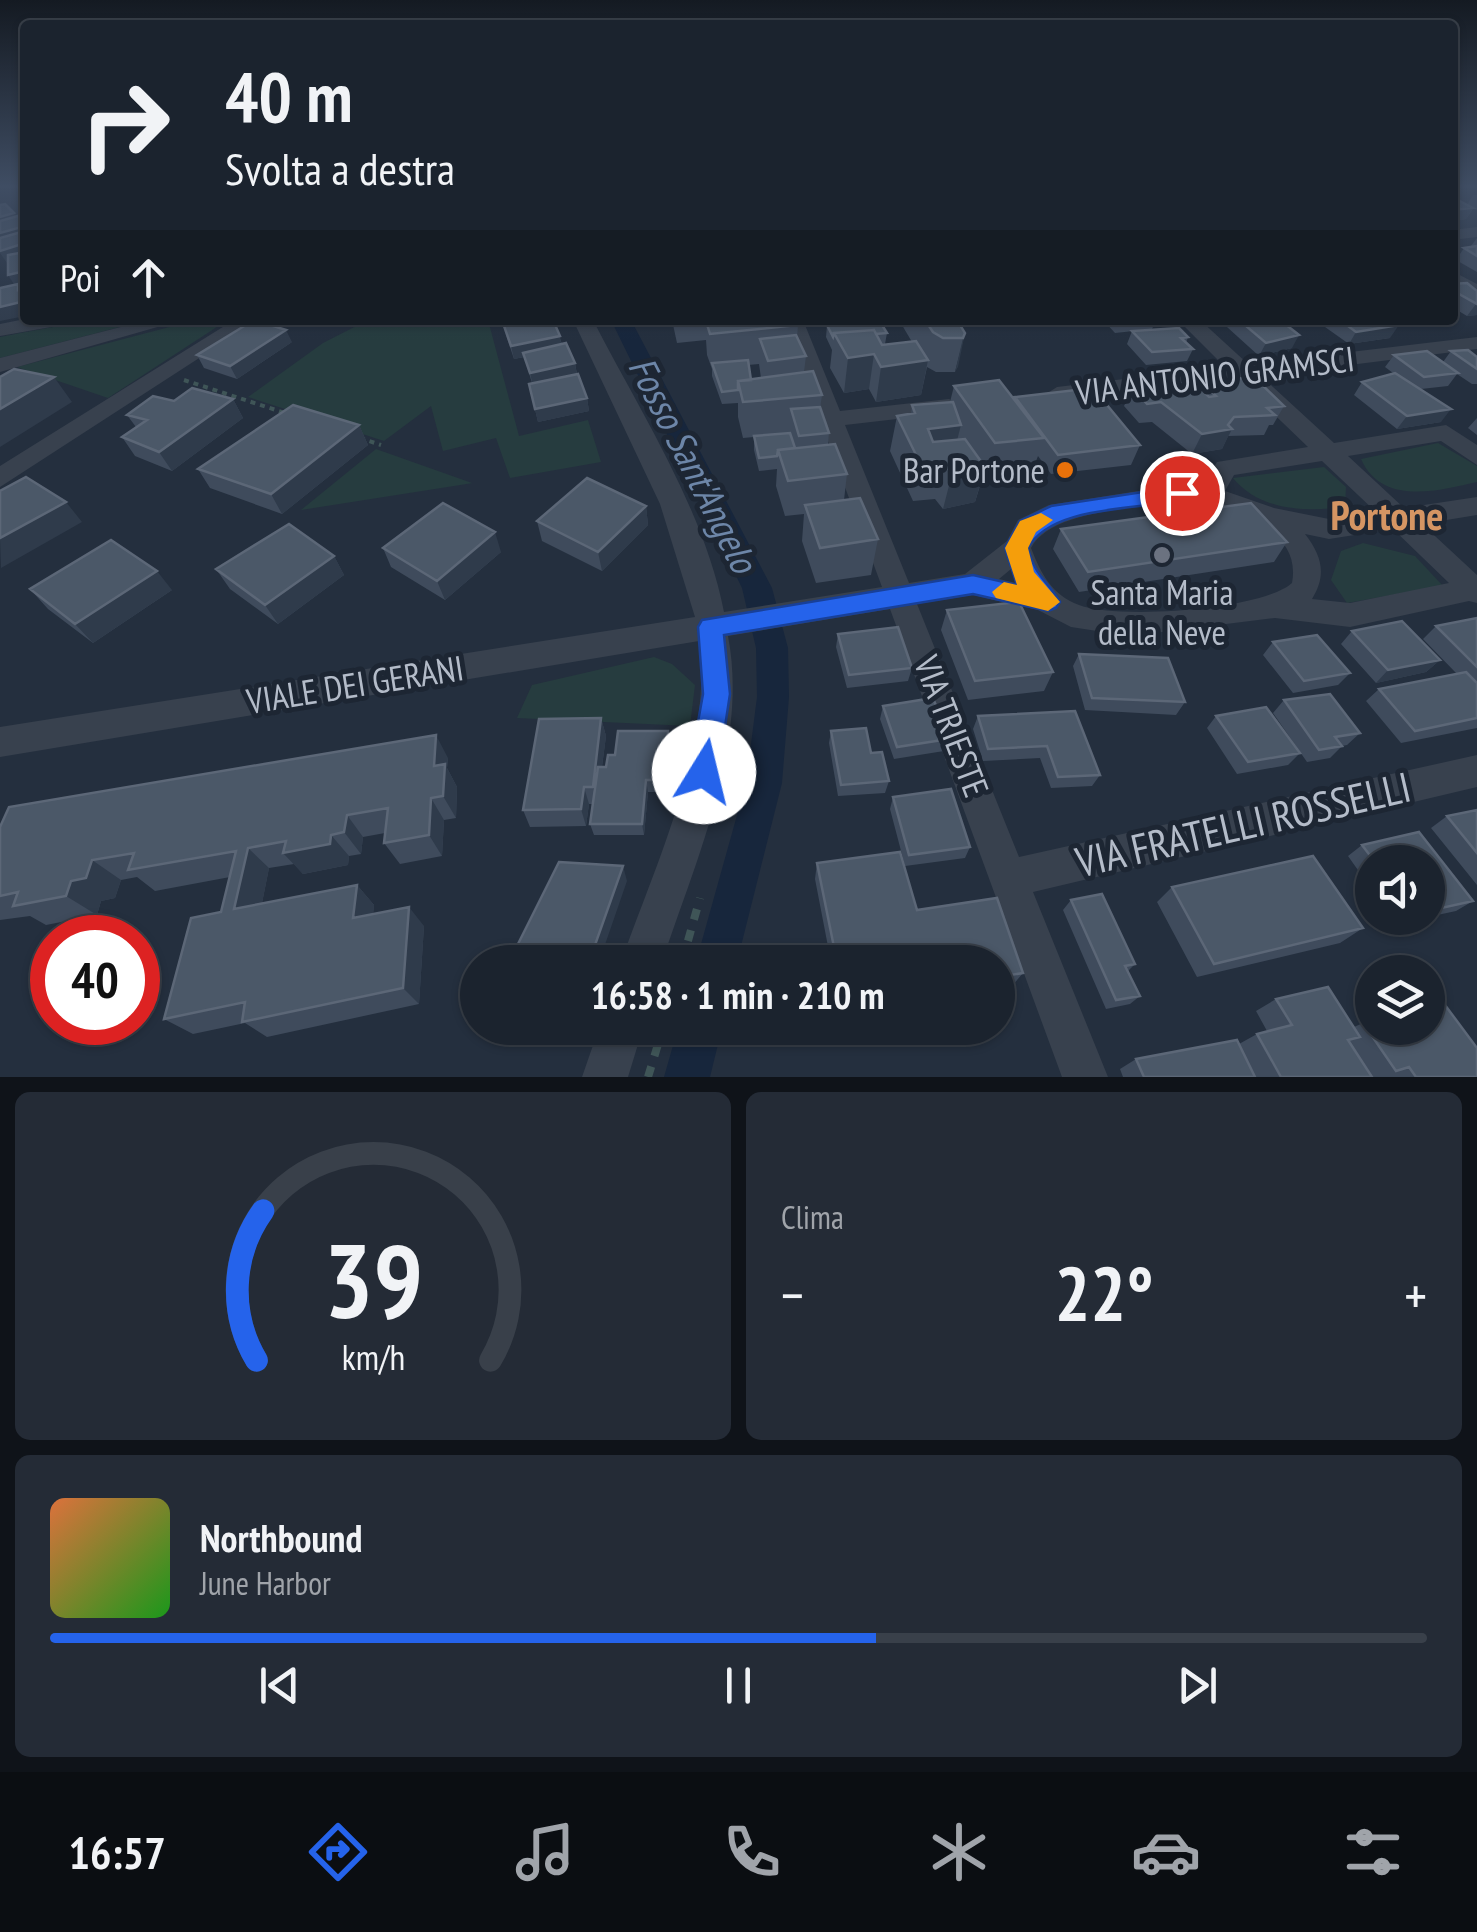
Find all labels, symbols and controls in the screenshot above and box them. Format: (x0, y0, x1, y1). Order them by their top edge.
text: 40 m (225, 51, 353, 141)
icon: right (60, 60, 190, 190)
text: Svolta a destra (225, 139, 455, 197)
icon: ahead (121, 250, 176, 305)
text: Poi (60, 253, 101, 302)
street label: VIA ANTONIO GRAMSCI (1072, 335, 1357, 415)
water label: Fosso Sant'Angelo (619, 348, 771, 583)
place label: Bar Portone (903, 447, 1045, 493)
pin (1140, 451, 1225, 536)
marker: Bar Portone (1054, 459, 1076, 481)
icon: arrive (1155, 466, 1210, 521)
district label: Portone (1331, 489, 1443, 541)
marker: Santa Maria della Neve (1151, 544, 1173, 566)
place label: Santa Maria della Neve (1091, 569, 1233, 655)
street label: VIALE DEI GERANI (242, 644, 467, 724)
street label: VIA TRIESTE (904, 648, 1000, 803)
position arrow (652, 720, 756, 824)
street label: VIA FRATELLI ROSSELLI (1069, 759, 1416, 889)
map controls (1355, 845, 1445, 1045)
button: sound (1355, 845, 1445, 935)
speed limit sign: 40 (30, 915, 160, 1045)
button: layers (1355, 955, 1445, 1045)
text: 16:58 · 1 min · 210 m (591, 970, 884, 1019)
text: Clima (781, 1196, 844, 1238)
text: 39 (323, 1212, 423, 1347)
text: 22° (1054, 1245, 1154, 1342)
text: − (781, 1259, 804, 1330)
text: + (1404, 1259, 1427, 1330)
text: km/h (341, 1334, 405, 1380)
text: Northbound (200, 1513, 362, 1562)
text: June Harbor (200, 1562, 331, 1604)
icon: previous (252, 1658, 307, 1713)
icon: pause (711, 1658, 766, 1713)
icon: next (1170, 1658, 1225, 1713)
icon: directions (303, 1817, 373, 1887)
icon: music (510, 1817, 580, 1887)
icon: phone (717, 1817, 787, 1887)
icon: climate (924, 1817, 994, 1887)
icon: car (1131, 1817, 1201, 1887)
icon: filters (1338, 1817, 1408, 1887)
text: 16:57 (69, 1823, 166, 1881)

